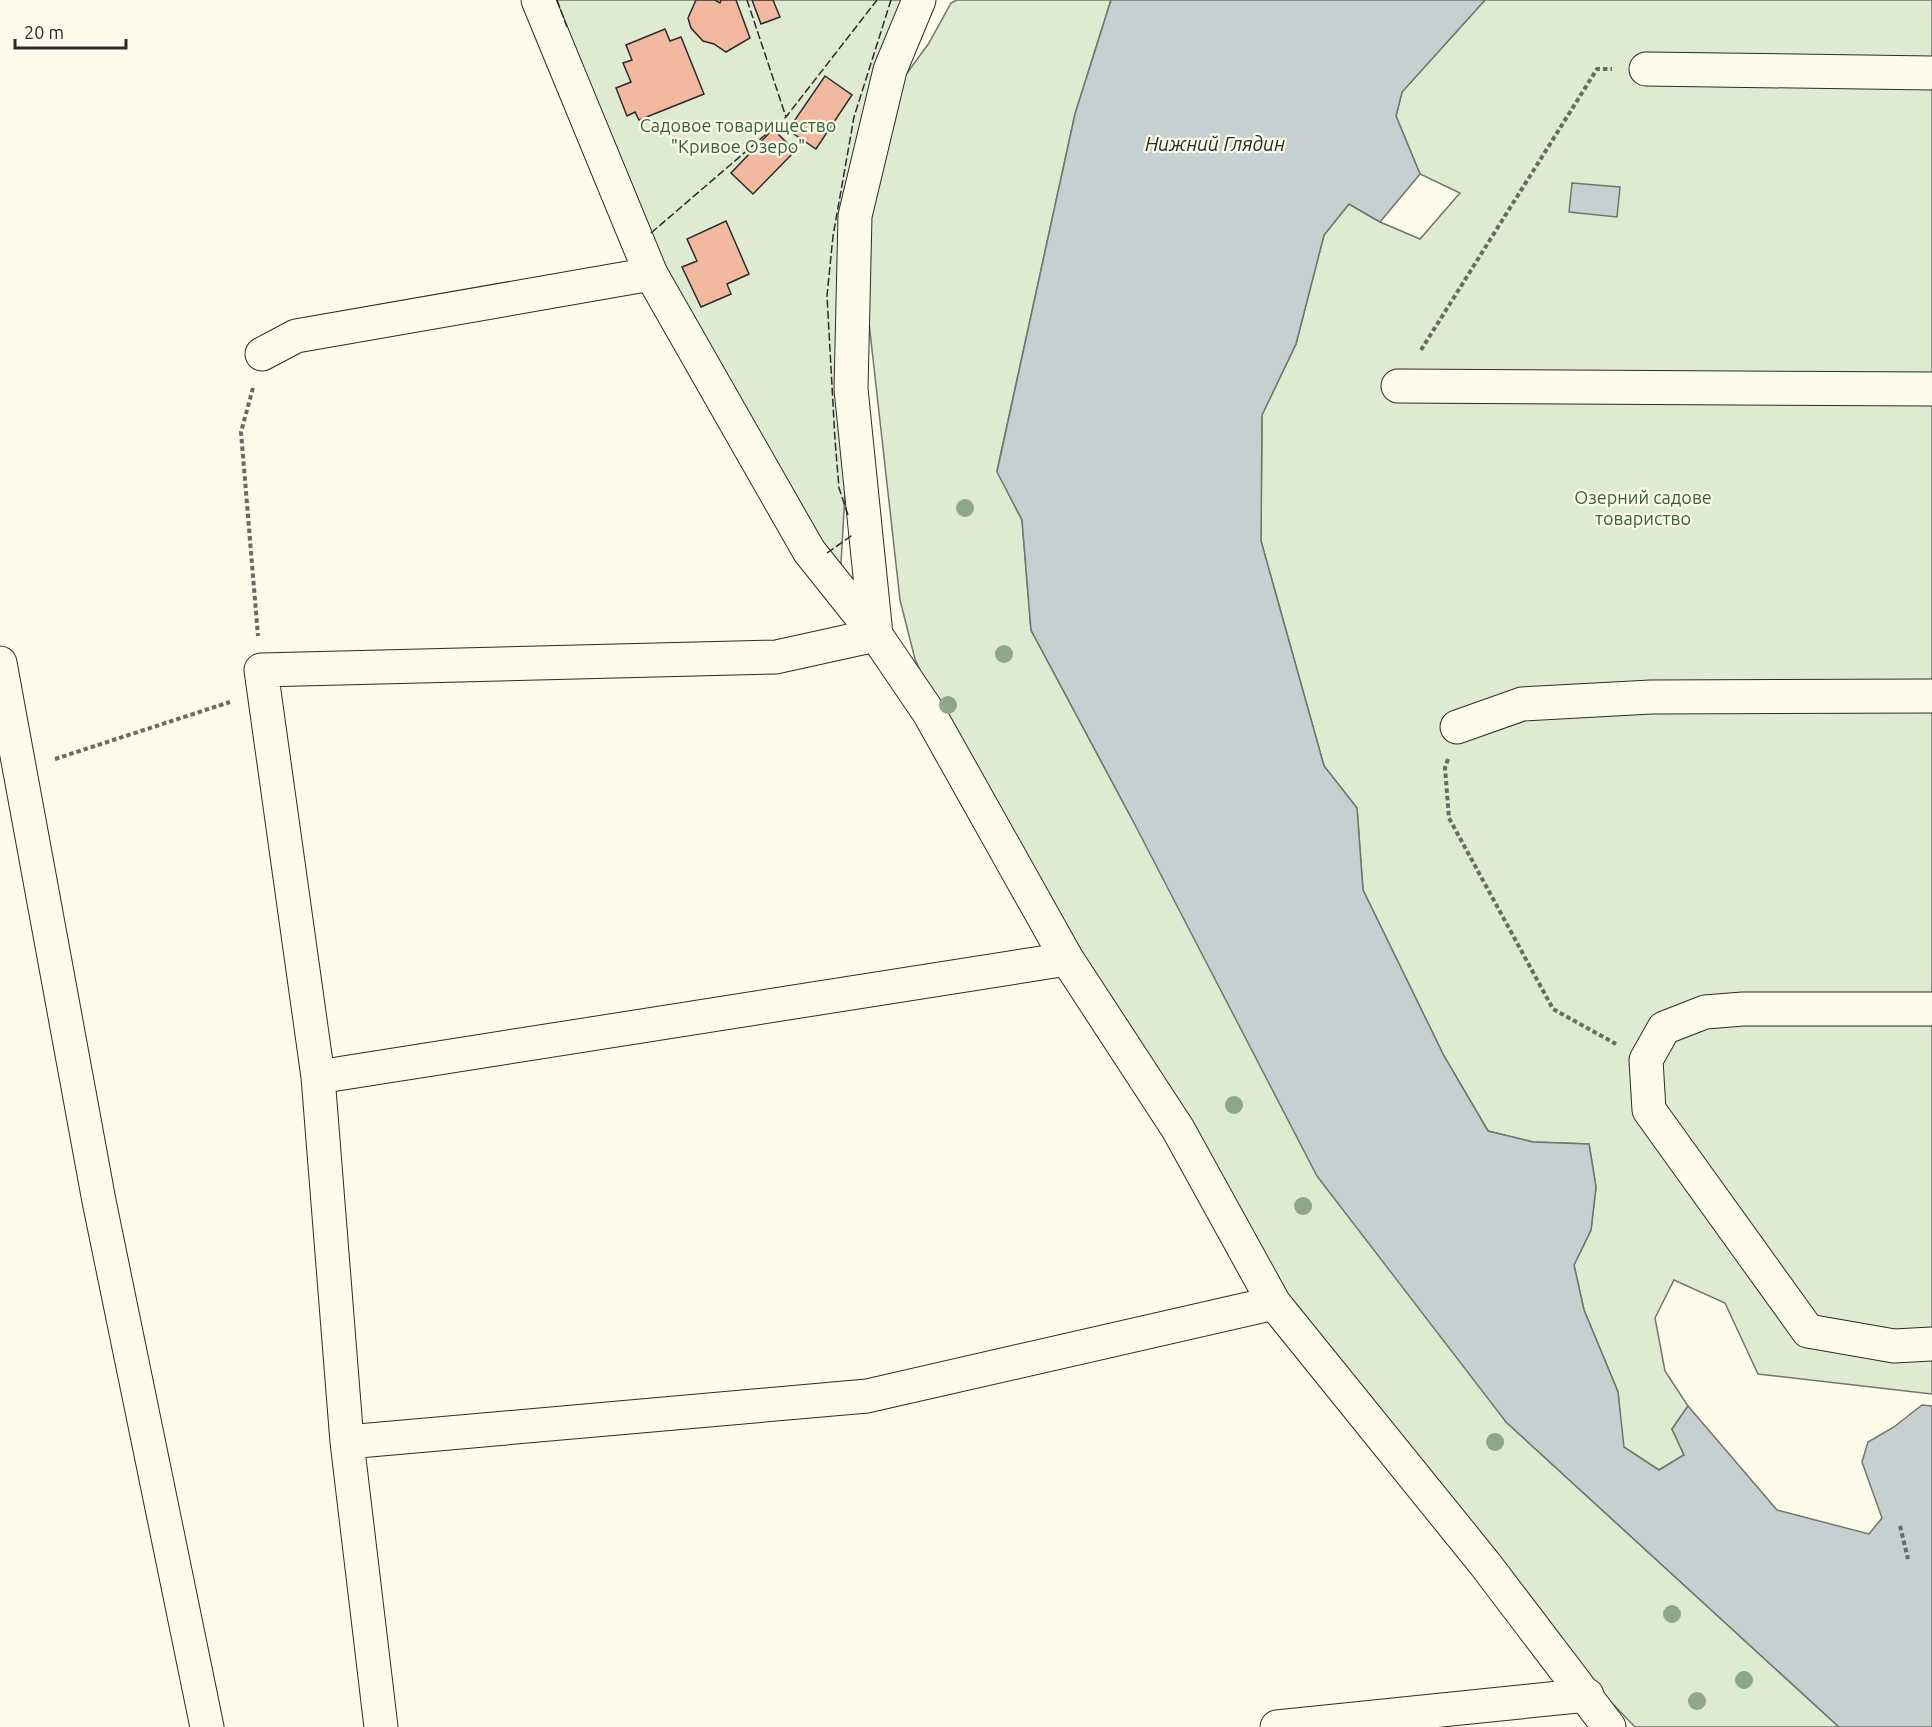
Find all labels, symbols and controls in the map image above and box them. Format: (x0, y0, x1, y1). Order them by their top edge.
scale bar (15, 12, 126, 50)
text: 20 m (24, 22, 64, 42)
park label: Садовое товарищество "Кривое Озеро" (640, 115, 836, 156)
water label: Нижний Глядин (1145, 132, 1285, 155)
park label: Озерний садове товариство (1574, 487, 1712, 528)

